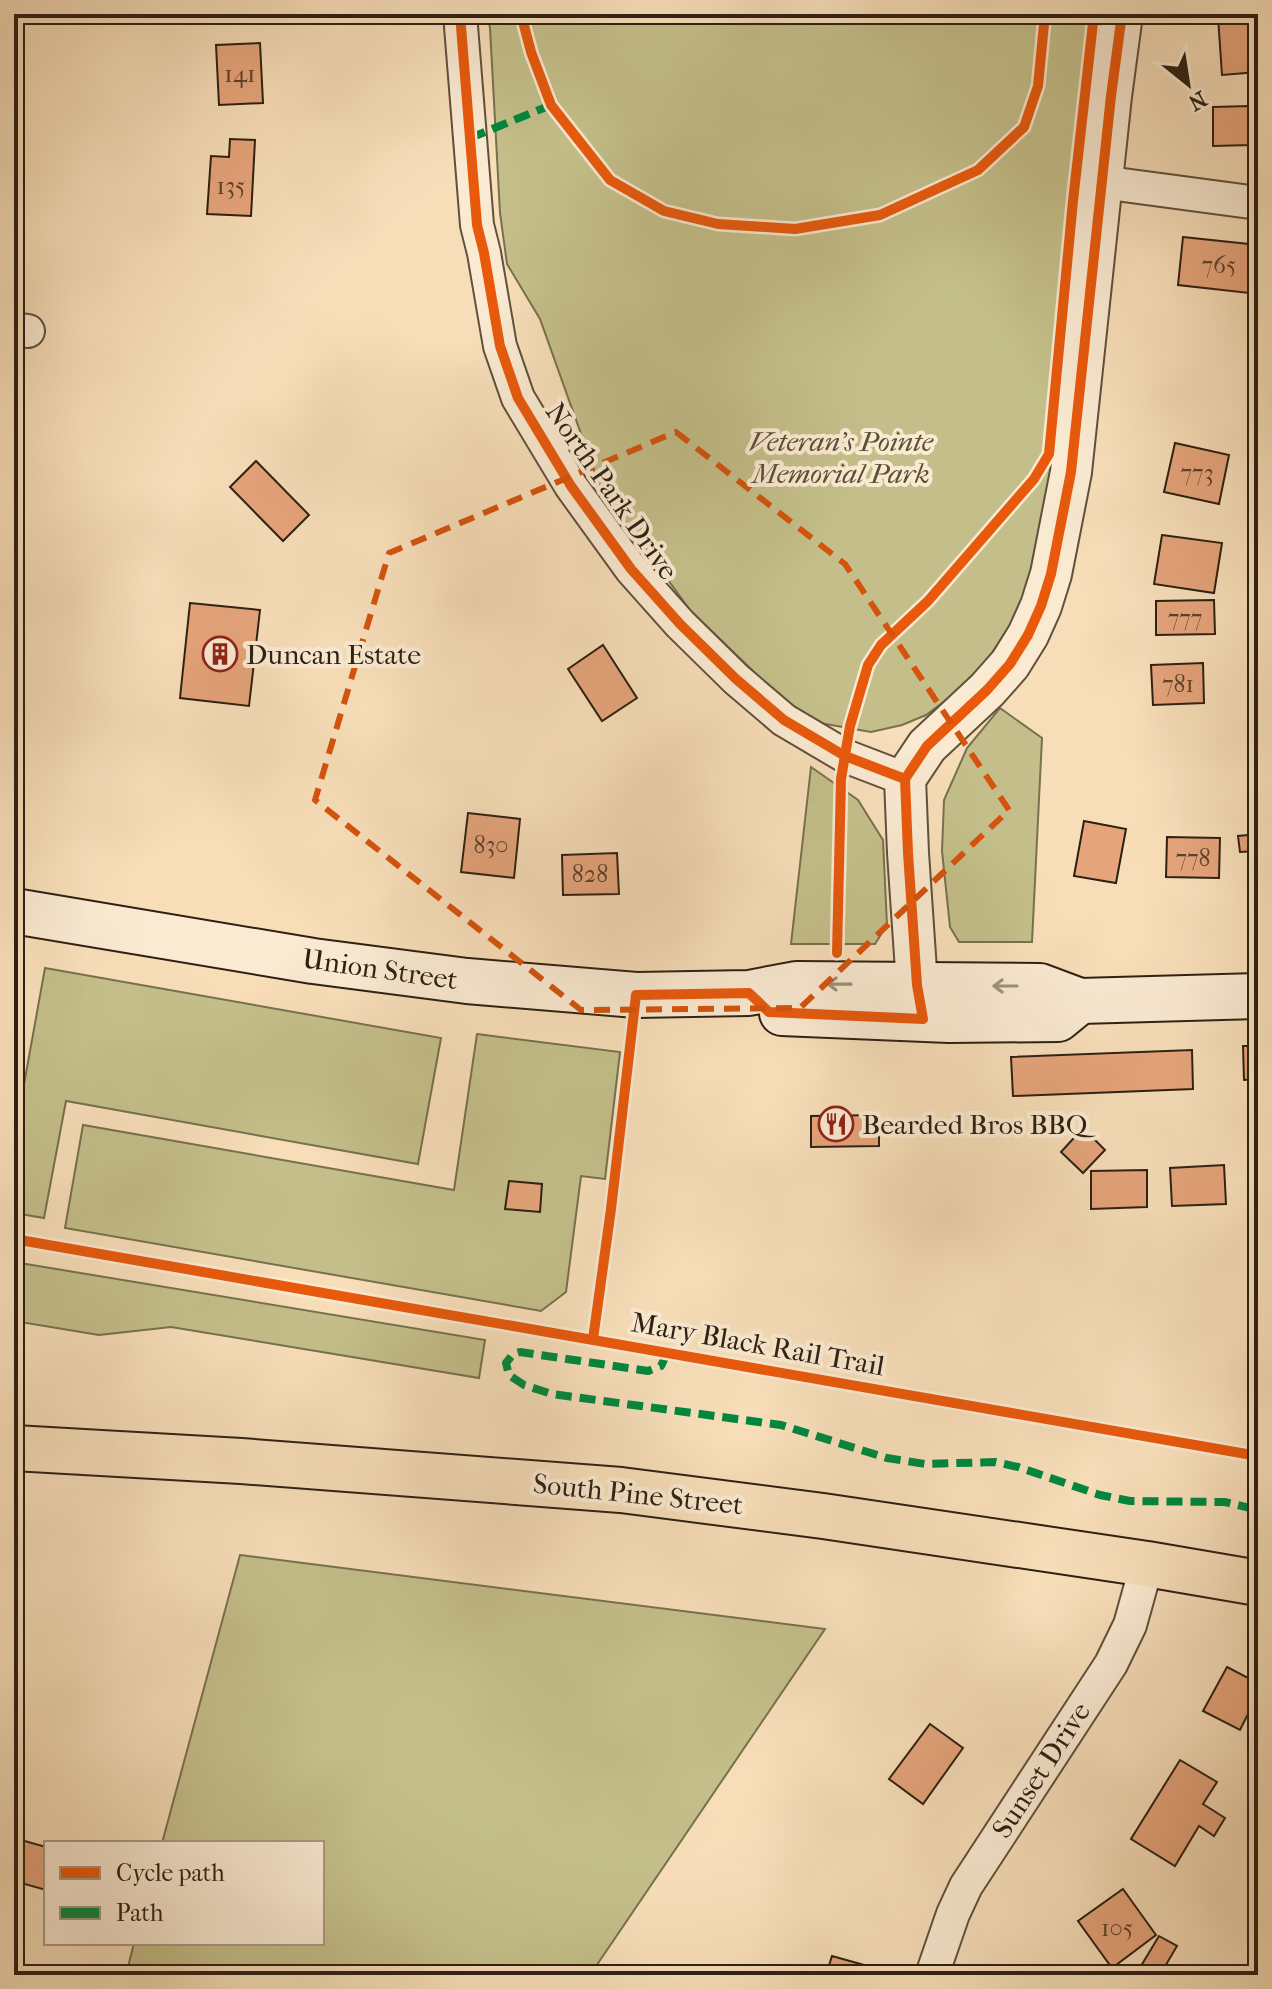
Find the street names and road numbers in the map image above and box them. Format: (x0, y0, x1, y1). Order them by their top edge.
street label: North Park Drive (539, 396, 685, 586)
street label: Union Street (300, 942, 460, 996)
street label: Mary Black Rail Trail (629, 1305, 887, 1383)
street label: South Pine Street (531, 1467, 745, 1521)
street label: Sunset Drive (985, 1696, 1097, 1844)

